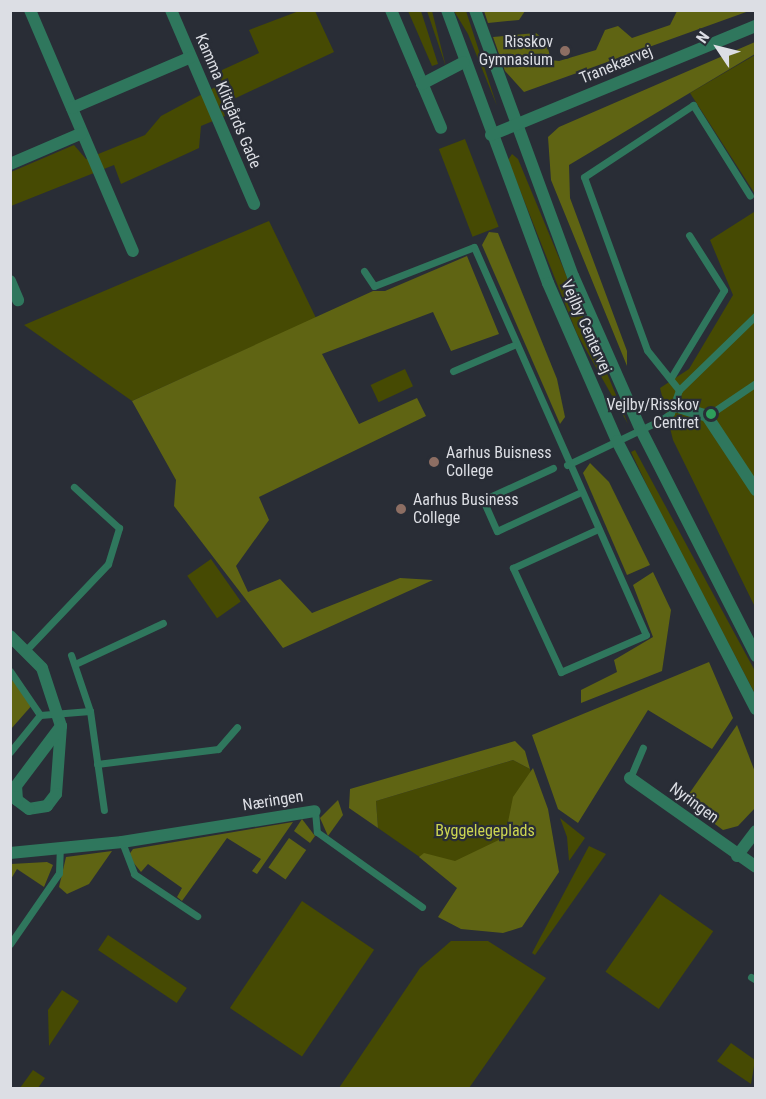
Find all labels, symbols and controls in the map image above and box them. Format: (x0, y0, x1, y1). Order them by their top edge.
north arrow (688, 18, 748, 78)
text: N (692, 28, 713, 47)
street label: Kamma Klitgårds Gade (191, 31, 265, 171)
place label: Risskov Gymnasium (479, 32, 553, 70)
street label: Tranekærvej (577, 42, 655, 88)
marker: Risskov Gymnasium (558, 44, 572, 58)
street label: Vejlby Centervej (557, 277, 615, 377)
place label: Vejlby/Risskov Centret (606, 395, 699, 433)
marker: Vejlby/Risskov Centret (704, 407, 718, 421)
place label: Aarhus Buisness College (446, 443, 551, 481)
marker: Aarhus Buisness College (427, 455, 441, 469)
place label: Aarhus Business College (413, 490, 518, 528)
marker: Aarhus Business College (394, 502, 408, 516)
street label: Nyringen (666, 779, 722, 827)
street label: Næringen (241, 787, 305, 815)
park label: Byggelegeplads (435, 821, 535, 841)

